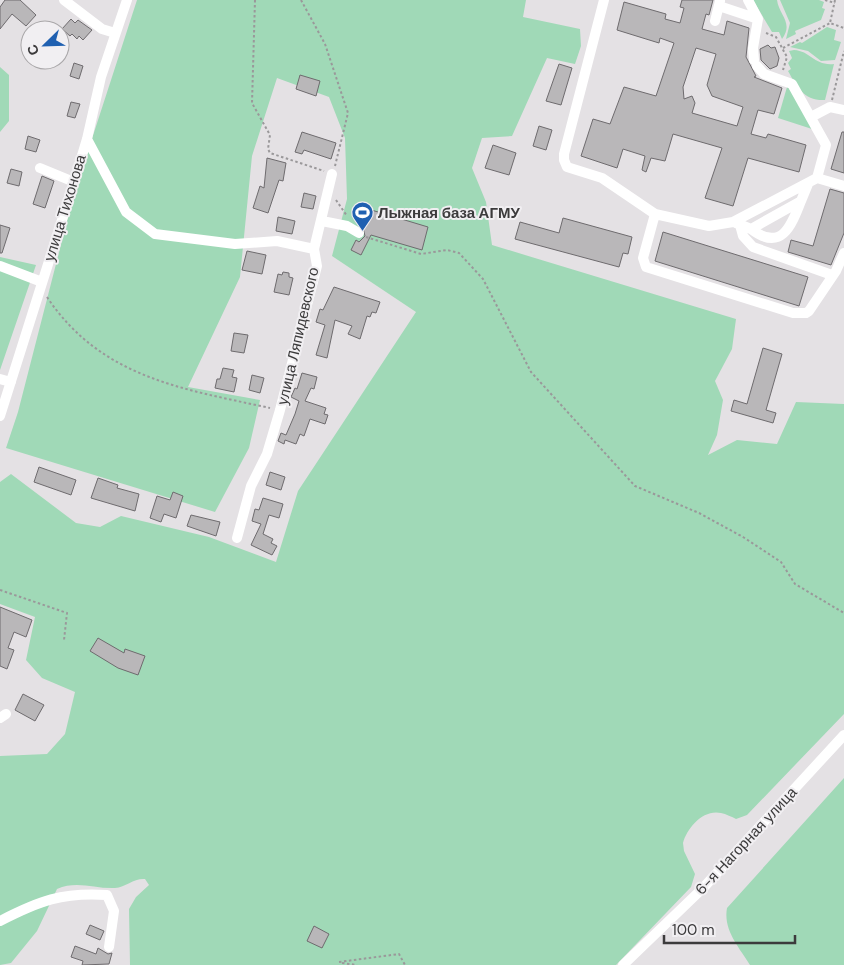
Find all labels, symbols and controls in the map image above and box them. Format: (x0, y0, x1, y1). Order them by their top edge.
north arrow (20, 20, 70, 70)
text: С (23, 42, 43, 58)
street label: улица Тихонова (39, 152, 91, 264)
sports icon: Лыжная база АГМУ (350, 201, 374, 232)
place label: Лыжная база АГМУ (378, 203, 520, 223)
street label: улица Ляпидевского (272, 265, 324, 407)
street label: 6-я Нагорная улица (691, 782, 802, 899)
scale bar (664, 912, 795, 944)
text: 100 m (672, 920, 715, 940)

